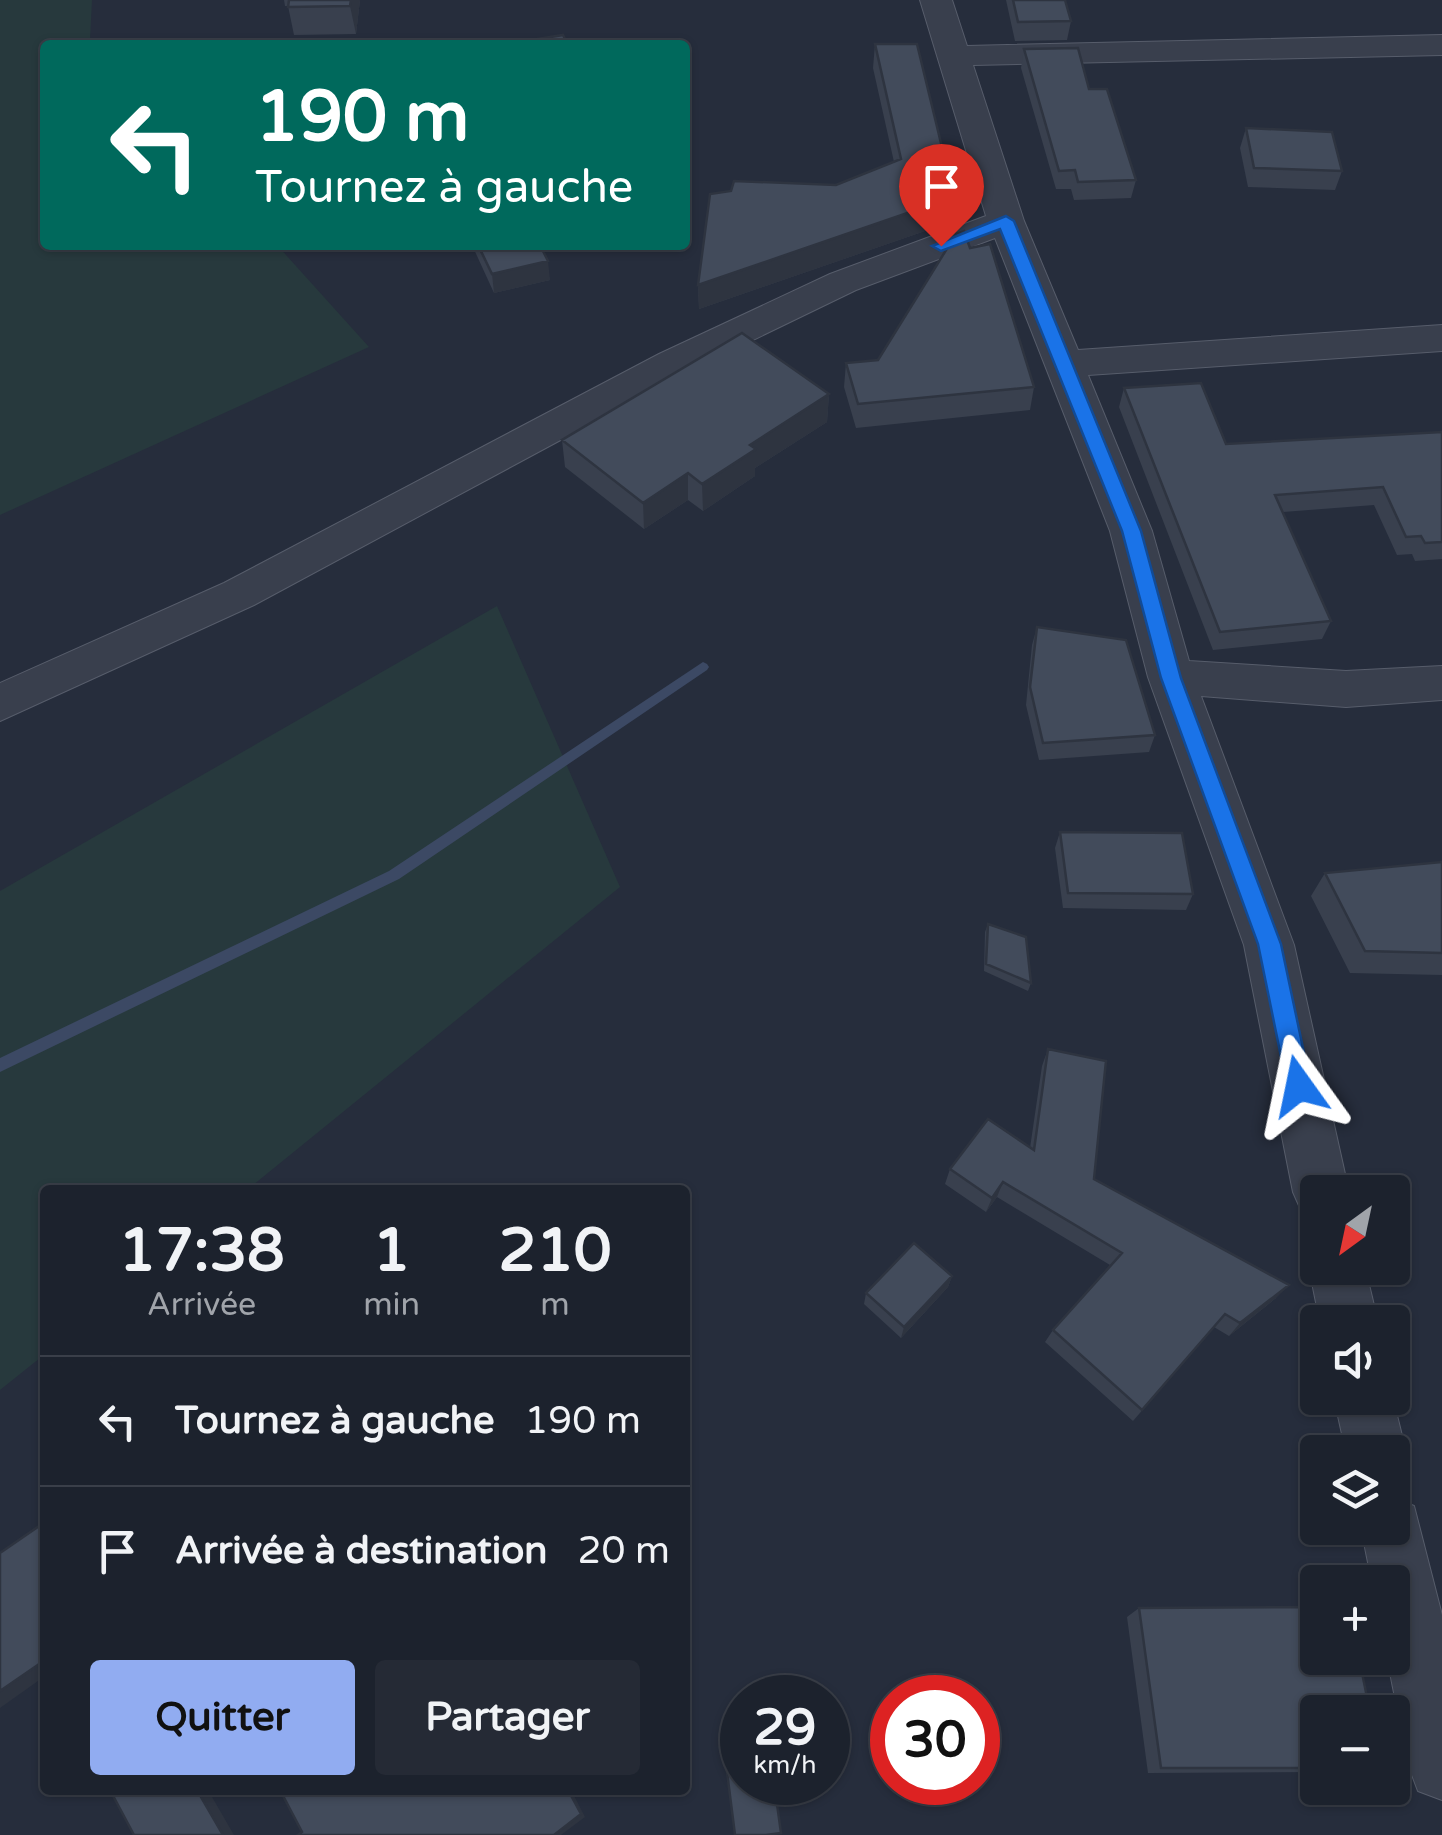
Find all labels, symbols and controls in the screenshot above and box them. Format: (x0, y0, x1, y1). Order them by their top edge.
text: 190 m (255, 76, 469, 160)
icon: left (90, 80, 220, 210)
pin (899, 144, 984, 247)
icon: arrive (914, 159, 969, 214)
text: Tournez à gauche (255, 161, 633, 215)
position arrow (1247, 1034, 1351, 1138)
north arrow (1300, 1175, 1410, 1285)
map controls (1300, 1175, 1410, 1805)
text: 17:38 (118, 1215, 285, 1287)
text: 1 (373, 1215, 410, 1287)
text: 210 (498, 1215, 612, 1287)
text: Arrivée (147, 1286, 256, 1324)
text: min (363, 1286, 420, 1324)
text: m (540, 1286, 570, 1324)
button: sound (1300, 1305, 1410, 1415)
icon: left (90, 1394, 145, 1449)
text: Tournez à gauche (175, 1398, 494, 1444)
text: 190 m (524, 1398, 641, 1444)
button: layers (1300, 1435, 1410, 1545)
icon: arrive (90, 1524, 145, 1579)
text: Arrivée à destination (175, 1528, 548, 1574)
text: 20 m (578, 1528, 670, 1574)
button: + (1300, 1565, 1410, 1675)
button: Quitter (90, 1660, 355, 1775)
button: Partager (375, 1660, 640, 1775)
speed limit sign: 30 (870, 1675, 1000, 1805)
button: − (1300, 1695, 1410, 1805)
text: 29 (754, 1698, 816, 1758)
text: km/h (754, 1750, 816, 1780)

